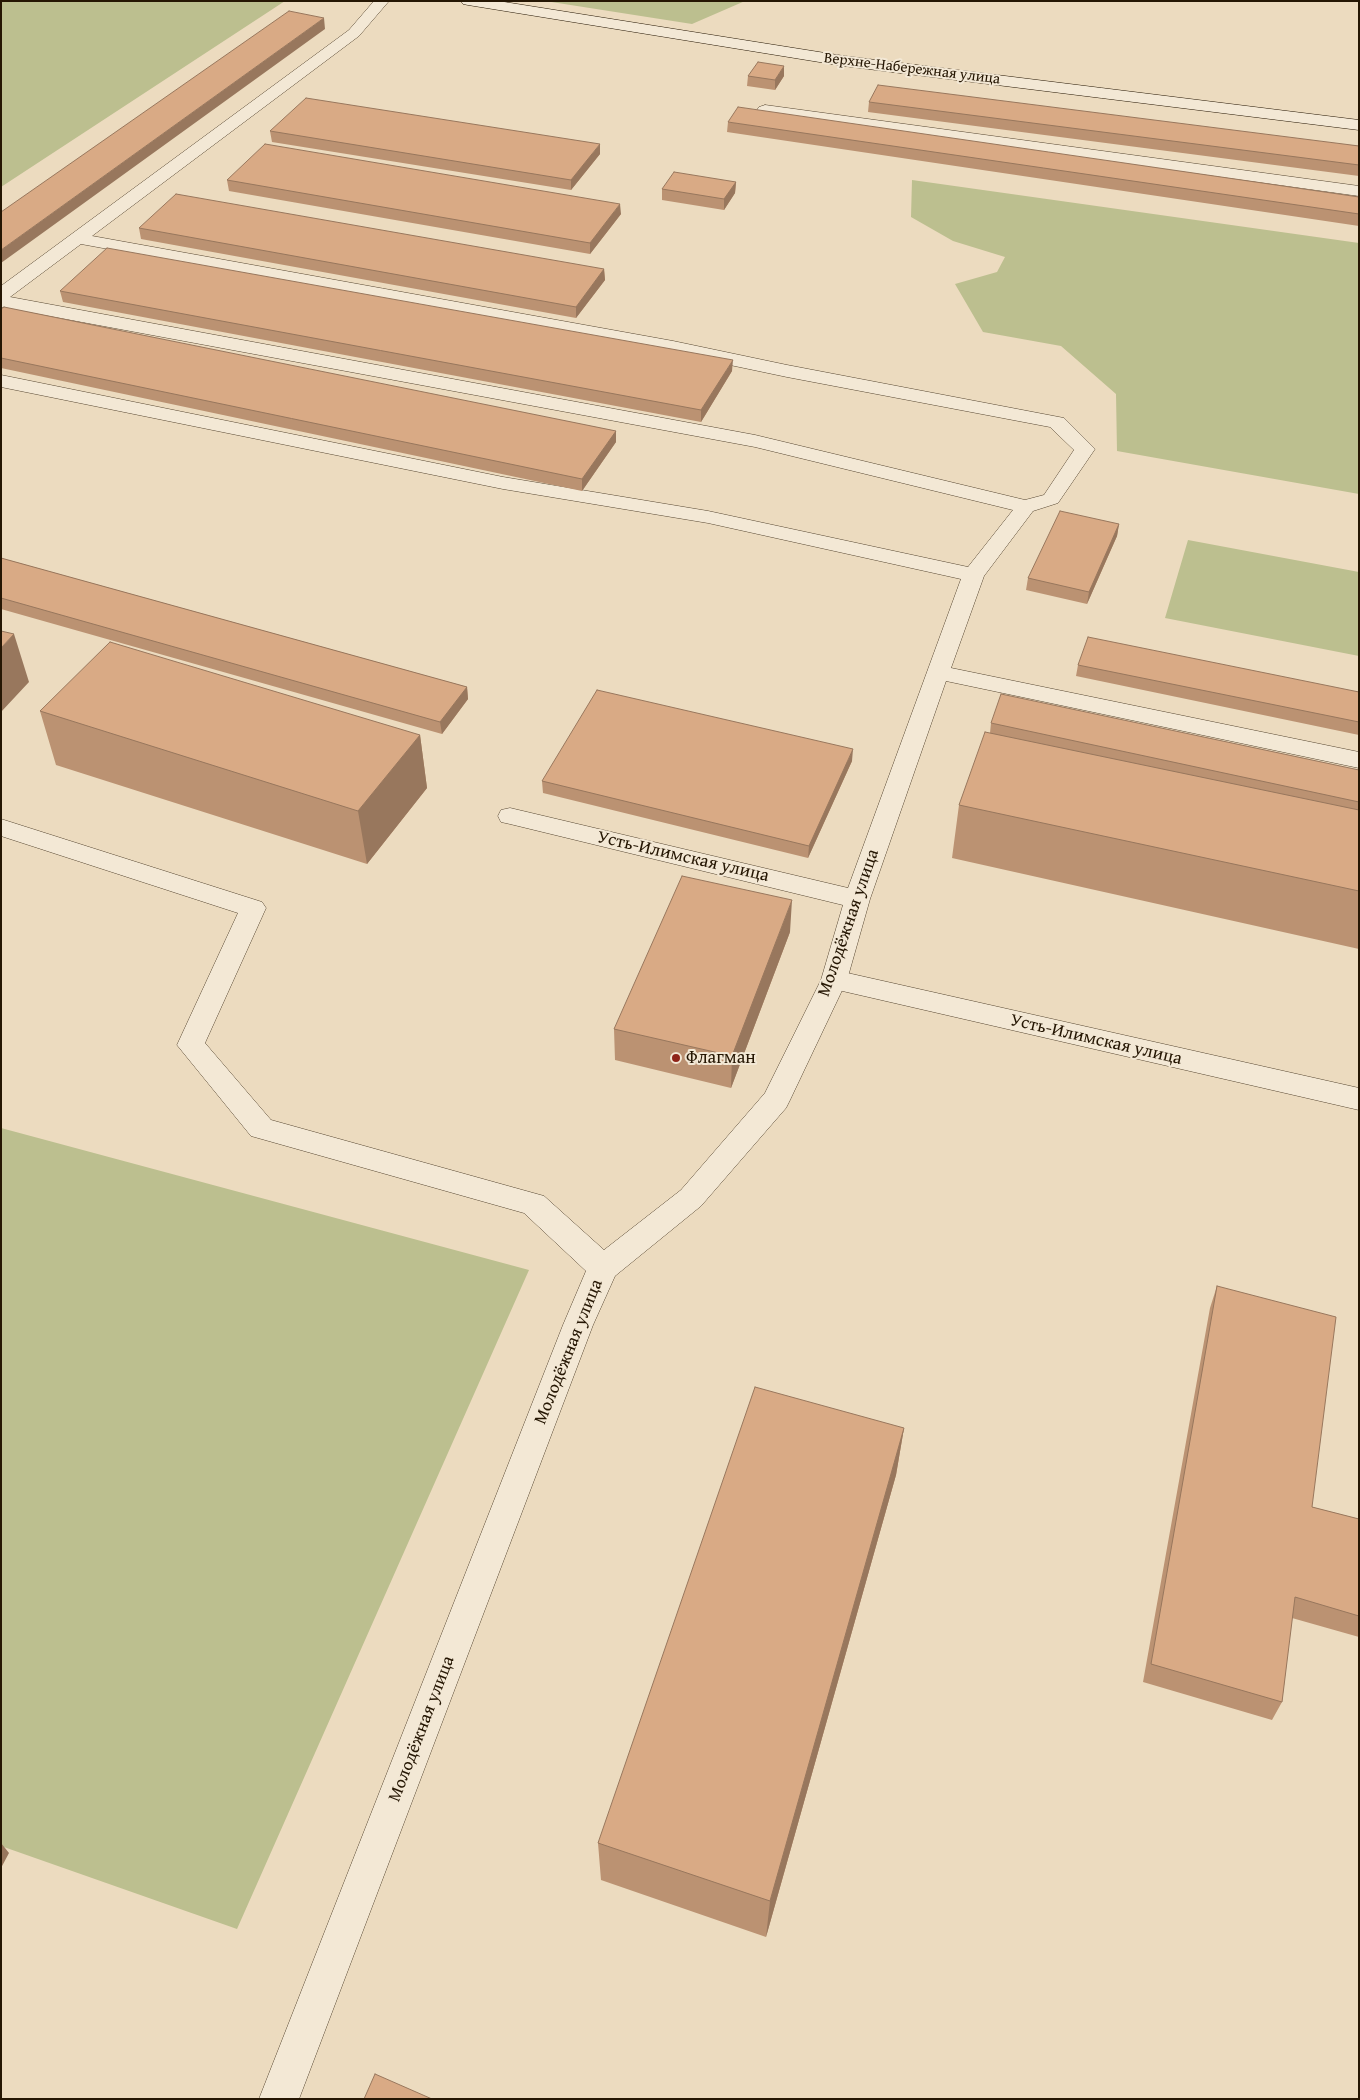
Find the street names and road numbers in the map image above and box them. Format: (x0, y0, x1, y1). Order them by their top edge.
street label: Верхне-Набережная улица (823, 49, 1001, 89)
street label: Усть-Илимская улица (595, 827, 771, 887)
street label: Молодёжная улица (814, 846, 884, 1000)
street label: Усть-Илимская улица (1008, 1010, 1184, 1070)
street label: Молодёжная улица (530, 1276, 608, 1428)
street label: Молодёжная улица (384, 1653, 460, 1805)

